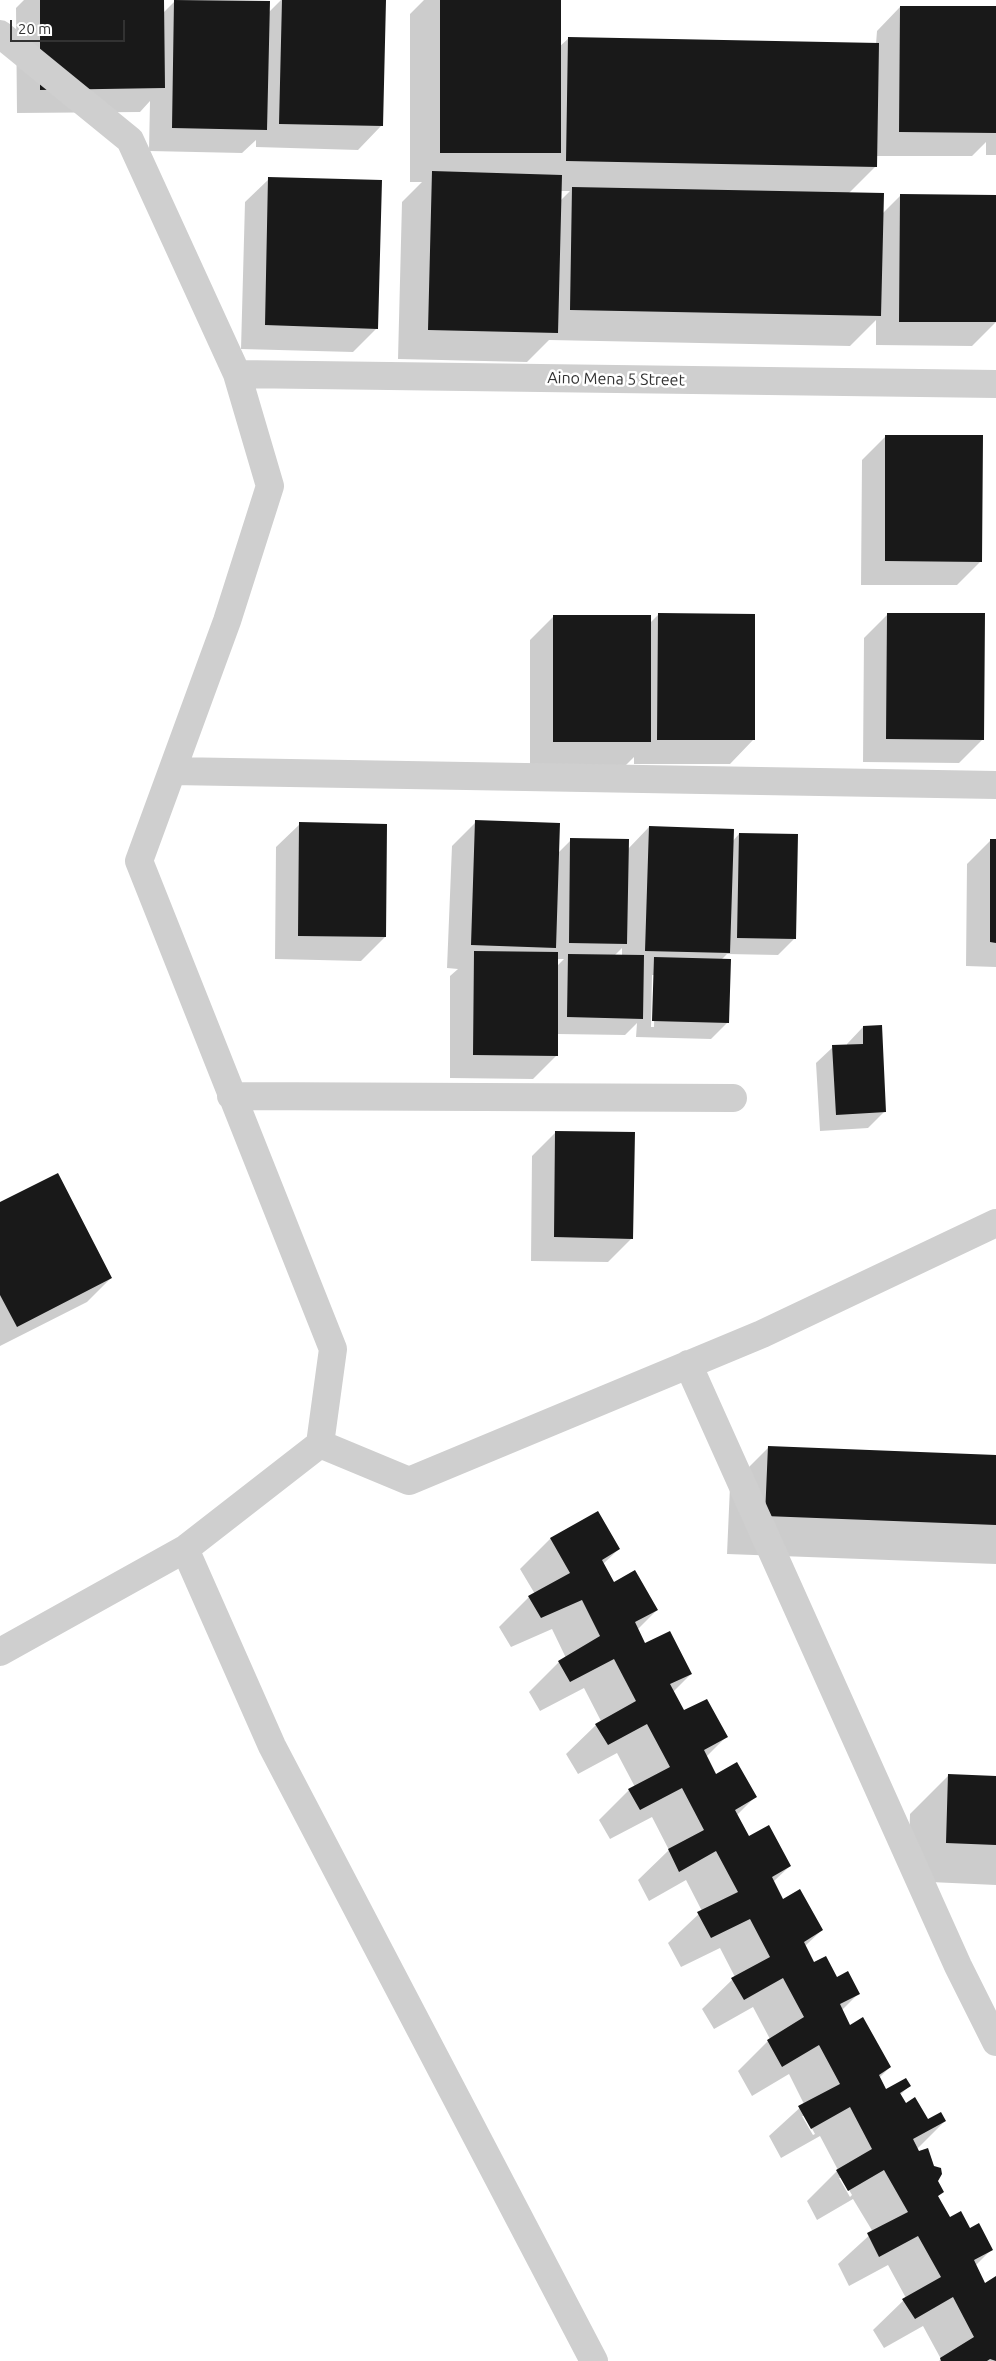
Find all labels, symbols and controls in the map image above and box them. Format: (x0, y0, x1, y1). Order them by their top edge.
scale bar (12, 10, 128, 42)
text: 20 m (18, 20, 51, 37)
street label: Aino Mena 5 Street (547, 368, 685, 390)

